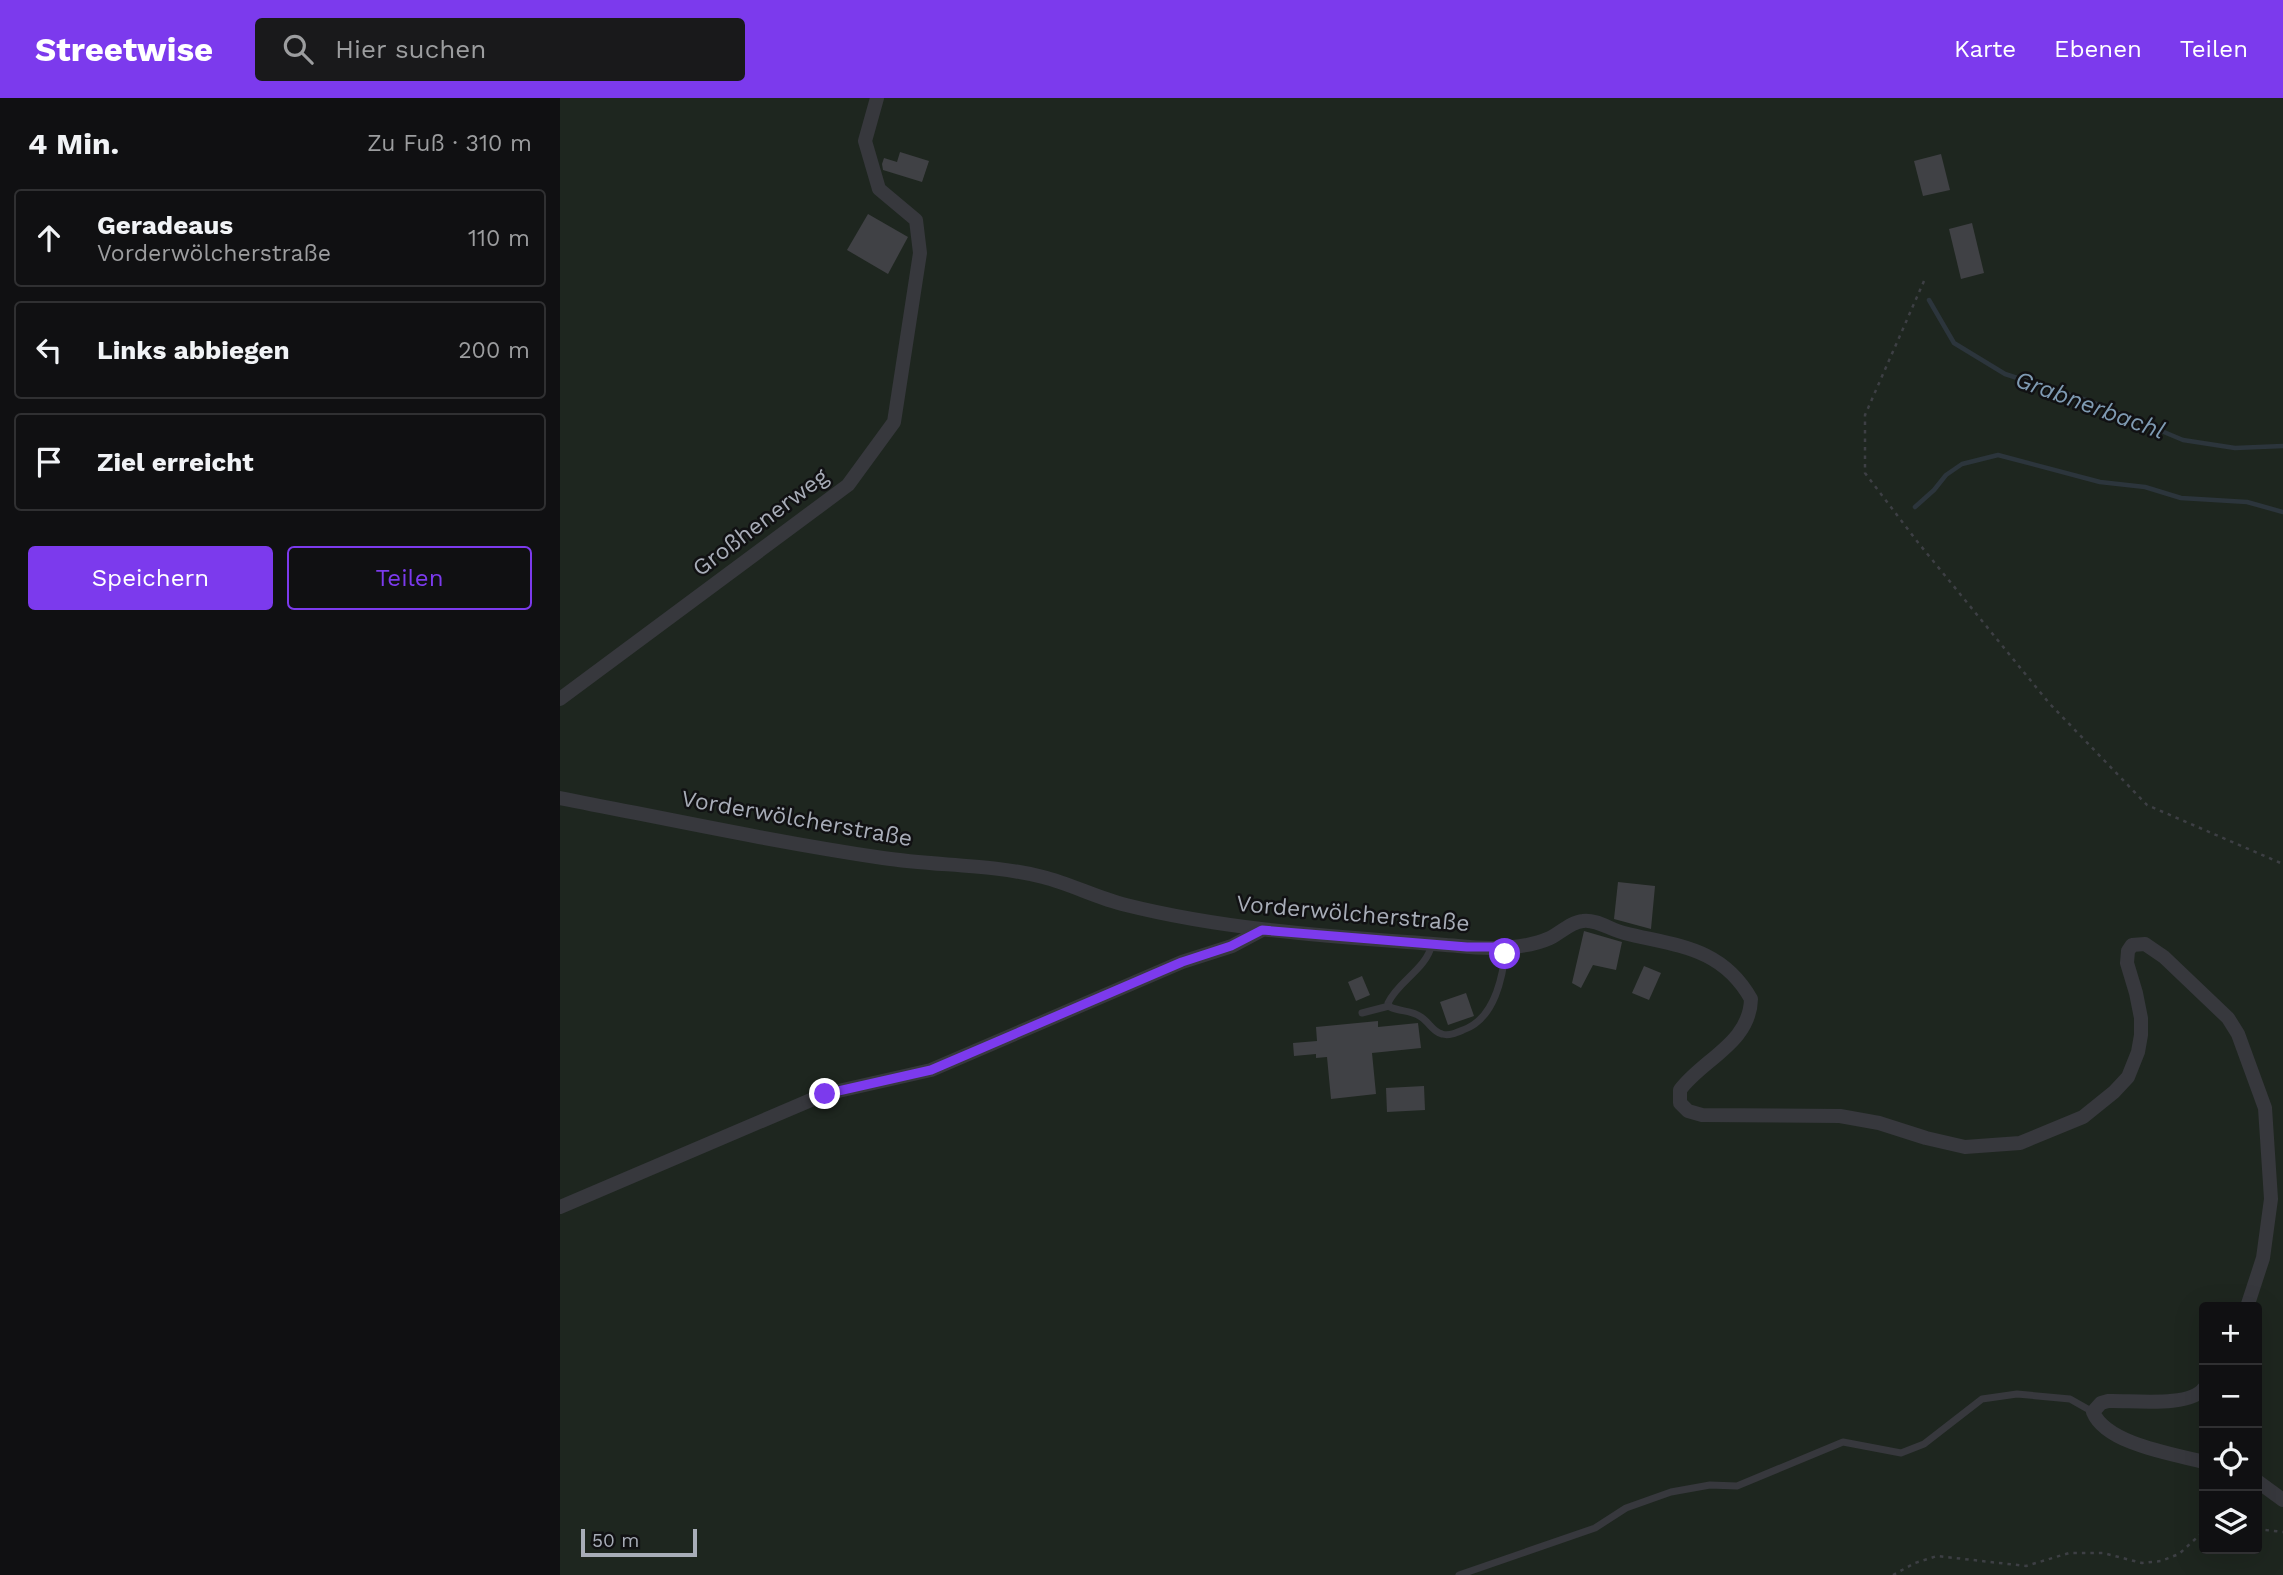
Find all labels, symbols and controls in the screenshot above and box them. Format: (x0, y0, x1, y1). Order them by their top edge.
search box (255, 18, 745, 81)
text: Streetwise (35, 30, 213, 69)
icon: search (279, 30, 317, 68)
text: Hier suchen (335, 34, 486, 64)
text: Karte (1954, 35, 2016, 63)
text: Ebenen (2054, 35, 2142, 63)
text: Teilen (2180, 35, 2248, 63)
text: 4 Min. (28, 126, 119, 161)
text: Zu Fuß · 310 m (367, 130, 532, 157)
text: Geradeaus (97, 210, 233, 240)
icon: ahead (30, 219, 68, 257)
text: 110 m (468, 225, 530, 252)
text: Vorderwölcherstraße (97, 240, 331, 267)
icon: left (30, 331, 68, 369)
text: Links abbiegen (97, 335, 290, 365)
text: 200 m (458, 337, 530, 364)
water label: Grabnerbachl (2011, 365, 2169, 445)
icon: arrive (30, 443, 68, 481)
text: Ziel erreicht (97, 447, 254, 477)
street label: Großhenerweg (687, 462, 834, 582)
button: Speichern (28, 546, 273, 610)
button: Teilen (287, 546, 532, 610)
street label: Vorderwölcherstraße (679, 785, 914, 852)
street label: Vorderwölcherstraße (1235, 890, 1471, 937)
route start (1489, 938, 1520, 969)
route end (809, 1078, 840, 1109)
map controls (2199, 1302, 2262, 1554)
button: + (2199, 1302, 2262, 1365)
button: − (2199, 1365, 2262, 1428)
button: locate (2199, 1428, 2262, 1491)
button: layers (2199, 1491, 2262, 1554)
scale bar (581, 1526, 696, 1558)
text: 50 m (592, 1529, 639, 1552)

